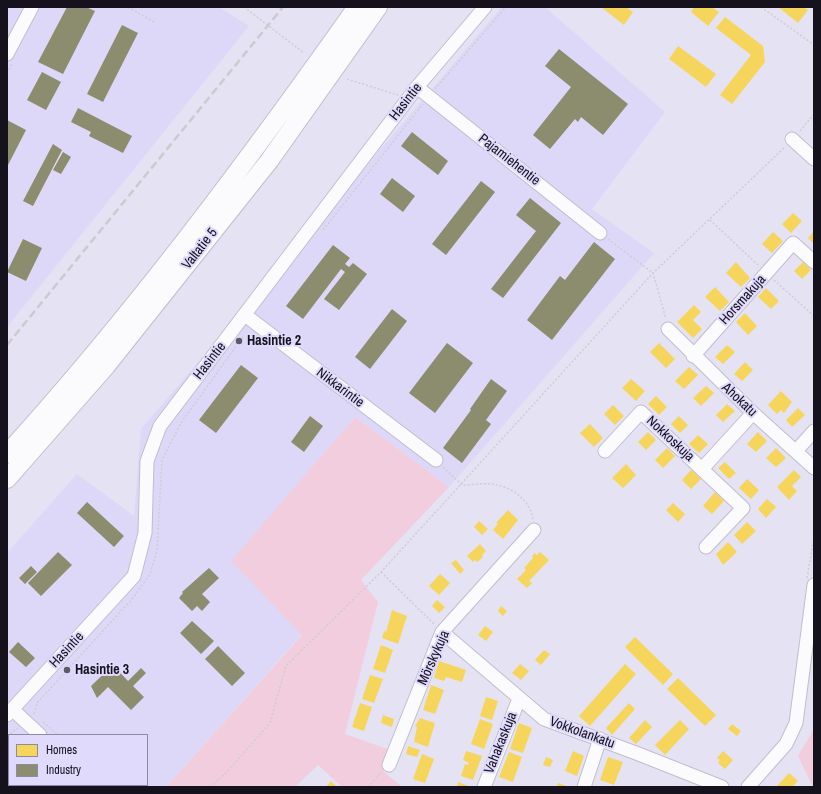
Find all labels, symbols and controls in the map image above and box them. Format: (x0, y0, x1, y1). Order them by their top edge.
street label: Hasintie (386, 80, 426, 124)
street label: Pajamiehentie (475, 131, 543, 189)
street label: Valtatie 5 (179, 225, 221, 273)
street label: Horsmakuja (716, 272, 770, 328)
place label: Hasintie 2 (247, 333, 301, 349)
marker: Hasintie 2 (234, 336, 244, 346)
street label: Hasintie (190, 339, 230, 383)
street label: Nikkarintie (313, 365, 367, 411)
street label: Ahokatu (718, 379, 760, 421)
street label: Nokkoskuja (643, 413, 697, 465)
street label: Mörskykuja (415, 628, 453, 688)
street label: Hasintie (46, 629, 88, 671)
place label: Hasintie 3 (75, 662, 129, 678)
marker: Hasintie 3 (62, 665, 72, 675)
street label: Vahakaskuja (481, 710, 521, 776)
street label: Vokkolankatu (547, 713, 617, 753)
legend (8, 734, 148, 786)
text: Homes (46, 742, 77, 758)
text: Industry (46, 762, 81, 778)

